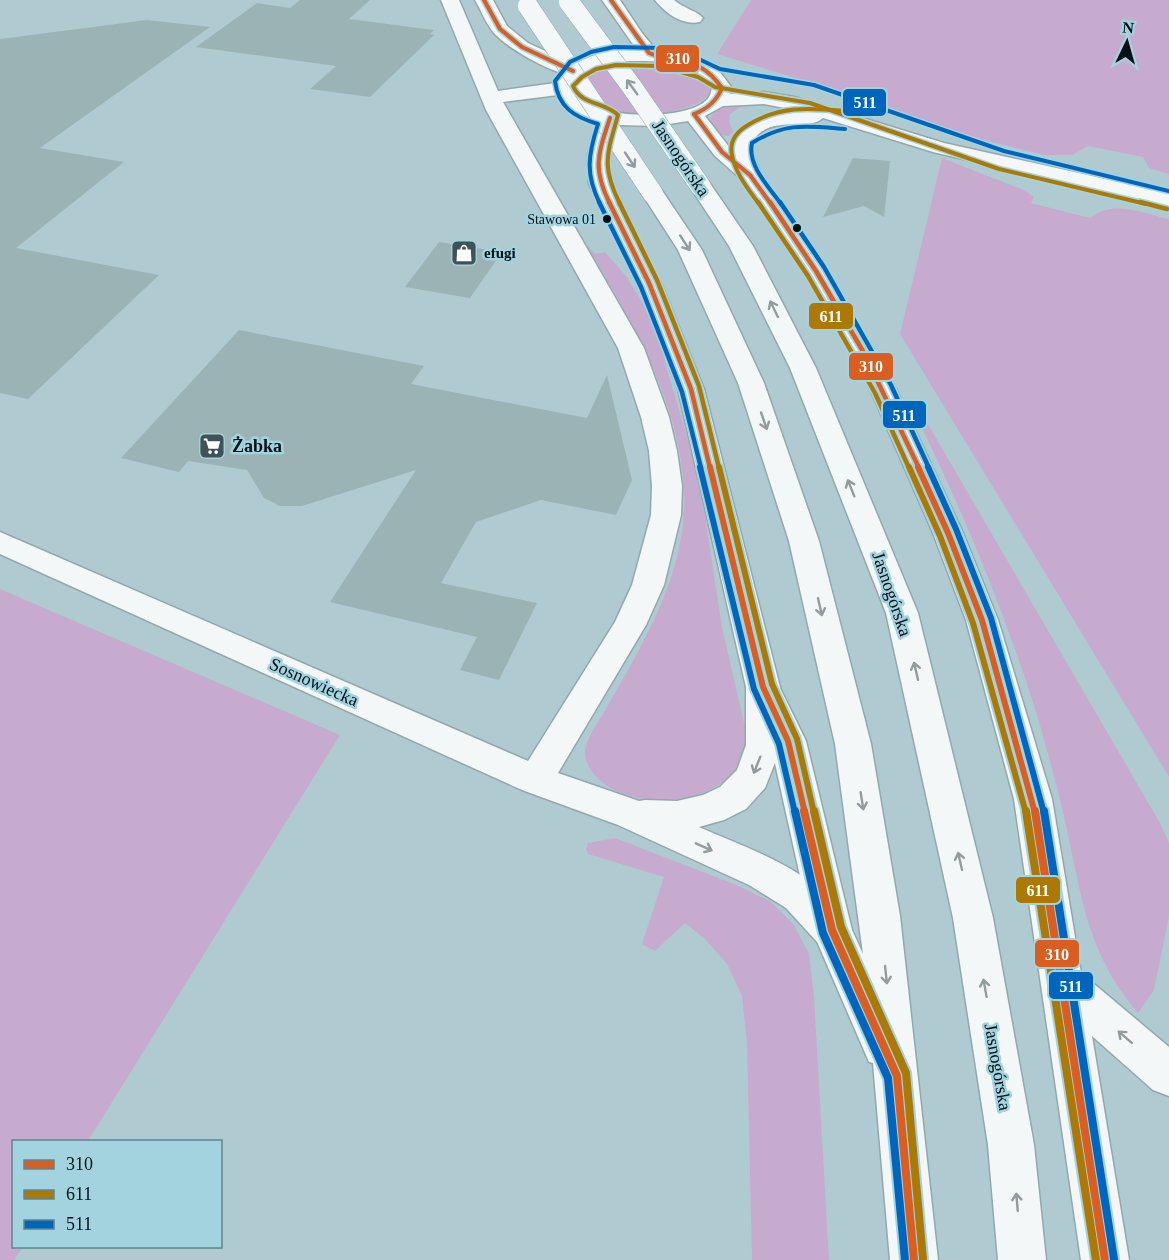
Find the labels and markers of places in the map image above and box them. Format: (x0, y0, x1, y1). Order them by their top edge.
place label: Stawowa 01 (527, 212, 596, 227)
marker: Stawowa 01 (601, 213, 613, 225)
unlabelled marker (791, 222, 803, 234)
shop icon: efugi (449, 238, 479, 268)
place label: efugi (484, 245, 516, 261)
supermarket icon: Żabka (197, 431, 227, 461)
place label: Żabka (232, 436, 282, 456)

